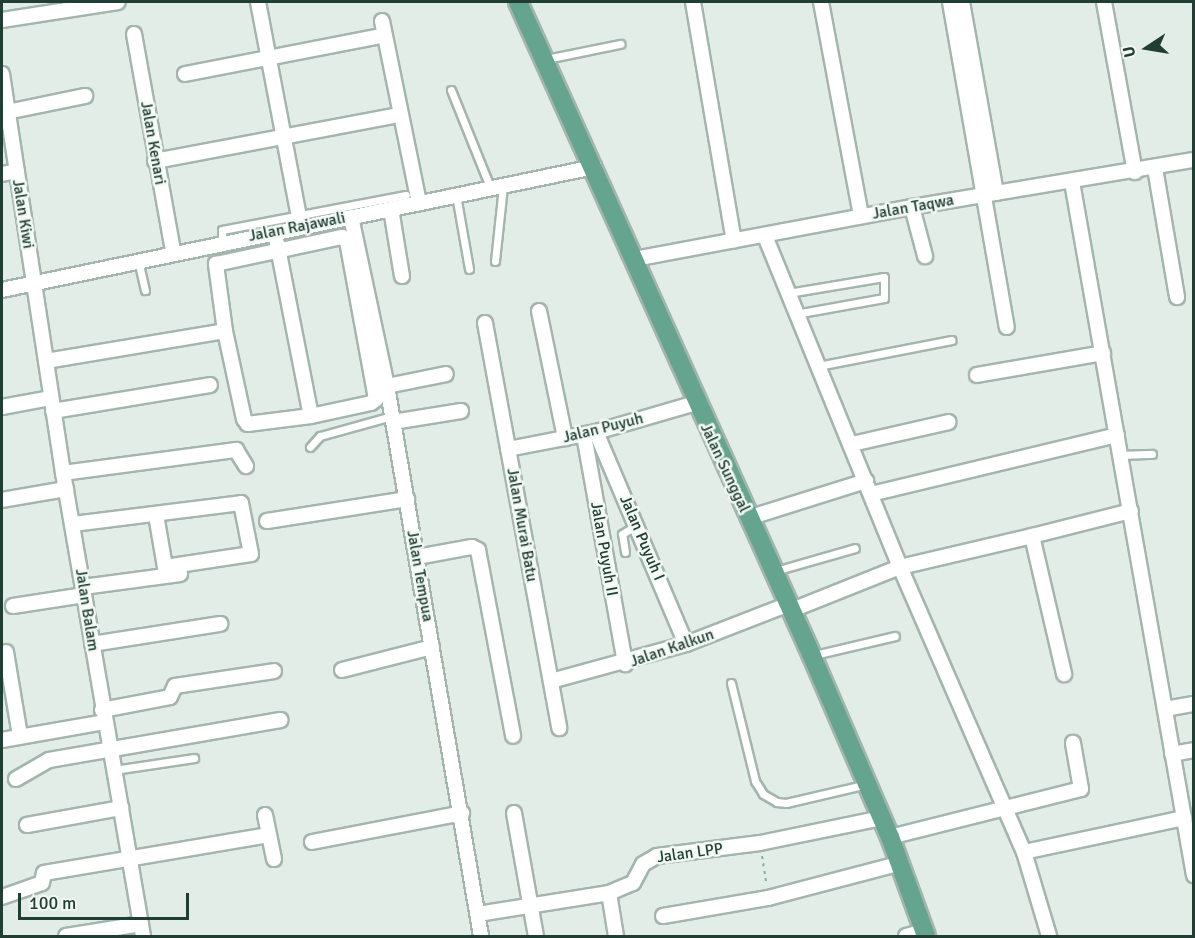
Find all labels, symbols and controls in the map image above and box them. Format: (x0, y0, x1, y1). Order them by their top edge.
north arrow (1117, 18, 1177, 78)
text: U (1118, 44, 1140, 59)
street label: Jalan Kenari (136, 100, 170, 186)
street label: Jalan Kiwi (8, 178, 38, 250)
street label: Jalan Taqwa (871, 190, 955, 224)
street label: Jalan Rajawali (247, 208, 347, 246)
street label: Jalan Puyuh (561, 409, 645, 447)
street label: Jalan Sunggal (696, 420, 754, 516)
street label: Jalan Murai Batu (503, 467, 541, 583)
street label: Jalan Puyuh I (615, 492, 669, 584)
street label: Jalan Puyuh II (586, 500, 622, 598)
street label: Jalan Tempua (403, 529, 437, 623)
street label: Jalan Balam (71, 567, 103, 653)
street label: Jalan Kalkun (627, 625, 717, 671)
street label: Jalan LPP (656, 839, 724, 867)
scale bar (21, 881, 192, 919)
text: 100 m (29, 892, 76, 914)

